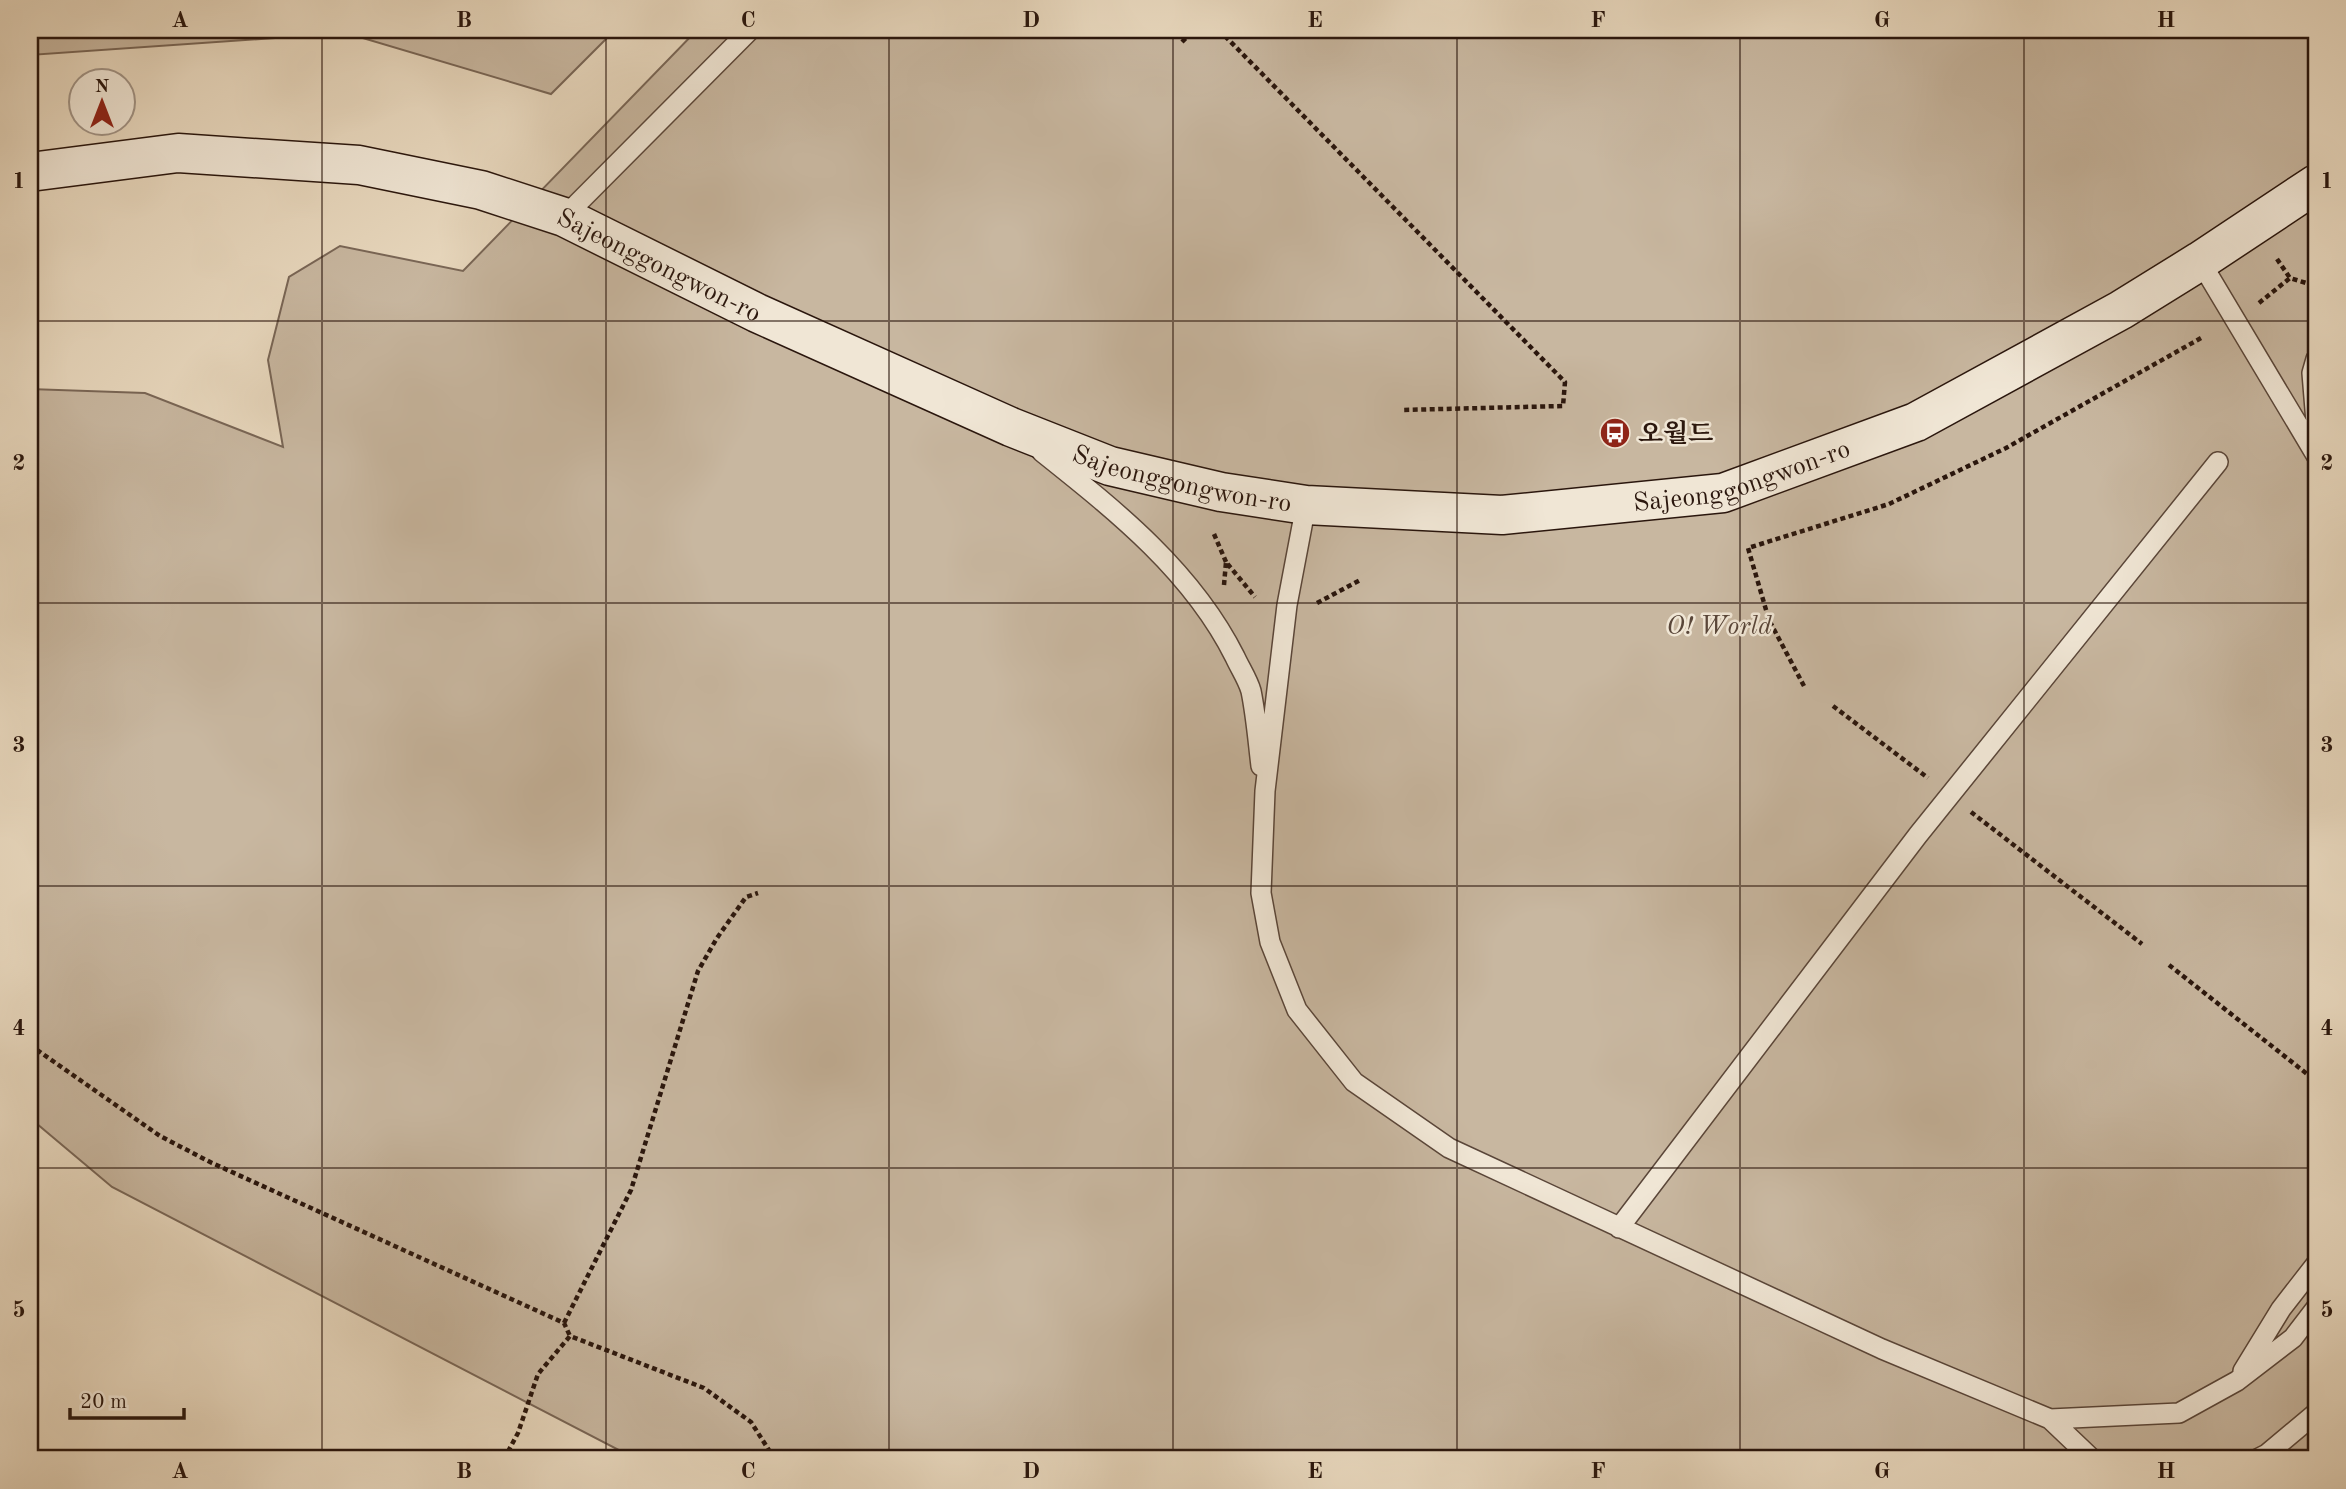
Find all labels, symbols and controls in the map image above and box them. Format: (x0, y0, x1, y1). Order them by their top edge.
text: A (171, 9, 189, 32)
text: B (456, 9, 472, 32)
text: C (740, 9, 756, 32)
text: D (1022, 9, 1040, 32)
text: E (1307, 9, 1323, 32)
text: F (1590, 9, 1606, 32)
text: G (1874, 9, 1890, 32)
text: H (2157, 9, 2175, 32)
north arrow (66, 66, 136, 136)
text: N (95, 78, 110, 97)
text: 1 (12, 170, 26, 193)
text: 1 (2320, 170, 2334, 193)
street label: Sajeonggongwon-ro (552, 205, 765, 328)
bus stop icon: 오월드 (1598, 416, 1632, 450)
place label: 오월드 (1638, 419, 1713, 448)
street label: Sajeonggongwon-ro (1632, 436, 1854, 517)
street label: Sajeonggongwon-ro (1068, 441, 1293, 518)
text: 2 (12, 452, 26, 475)
text: 2 (2320, 452, 2334, 475)
park label: O! World (1666, 614, 1772, 640)
text: 3 (12, 734, 26, 757)
text: 3 (2320, 734, 2334, 757)
text: 4 (12, 1017, 26, 1040)
text: 4 (2320, 1017, 2334, 1040)
text: 5 (12, 1299, 26, 1322)
text: 5 (2320, 1299, 2334, 1322)
scale bar (70, 1377, 184, 1421)
text: 20 m (80, 1392, 127, 1413)
text: A (171, 1460, 189, 1483)
text: B (456, 1460, 472, 1483)
text: C (740, 1460, 756, 1483)
text: D (1022, 1460, 1040, 1483)
text: E (1307, 1460, 1323, 1483)
text: F (1590, 1460, 1606, 1483)
text: G (1874, 1460, 1890, 1483)
text: H (2157, 1460, 2175, 1483)

